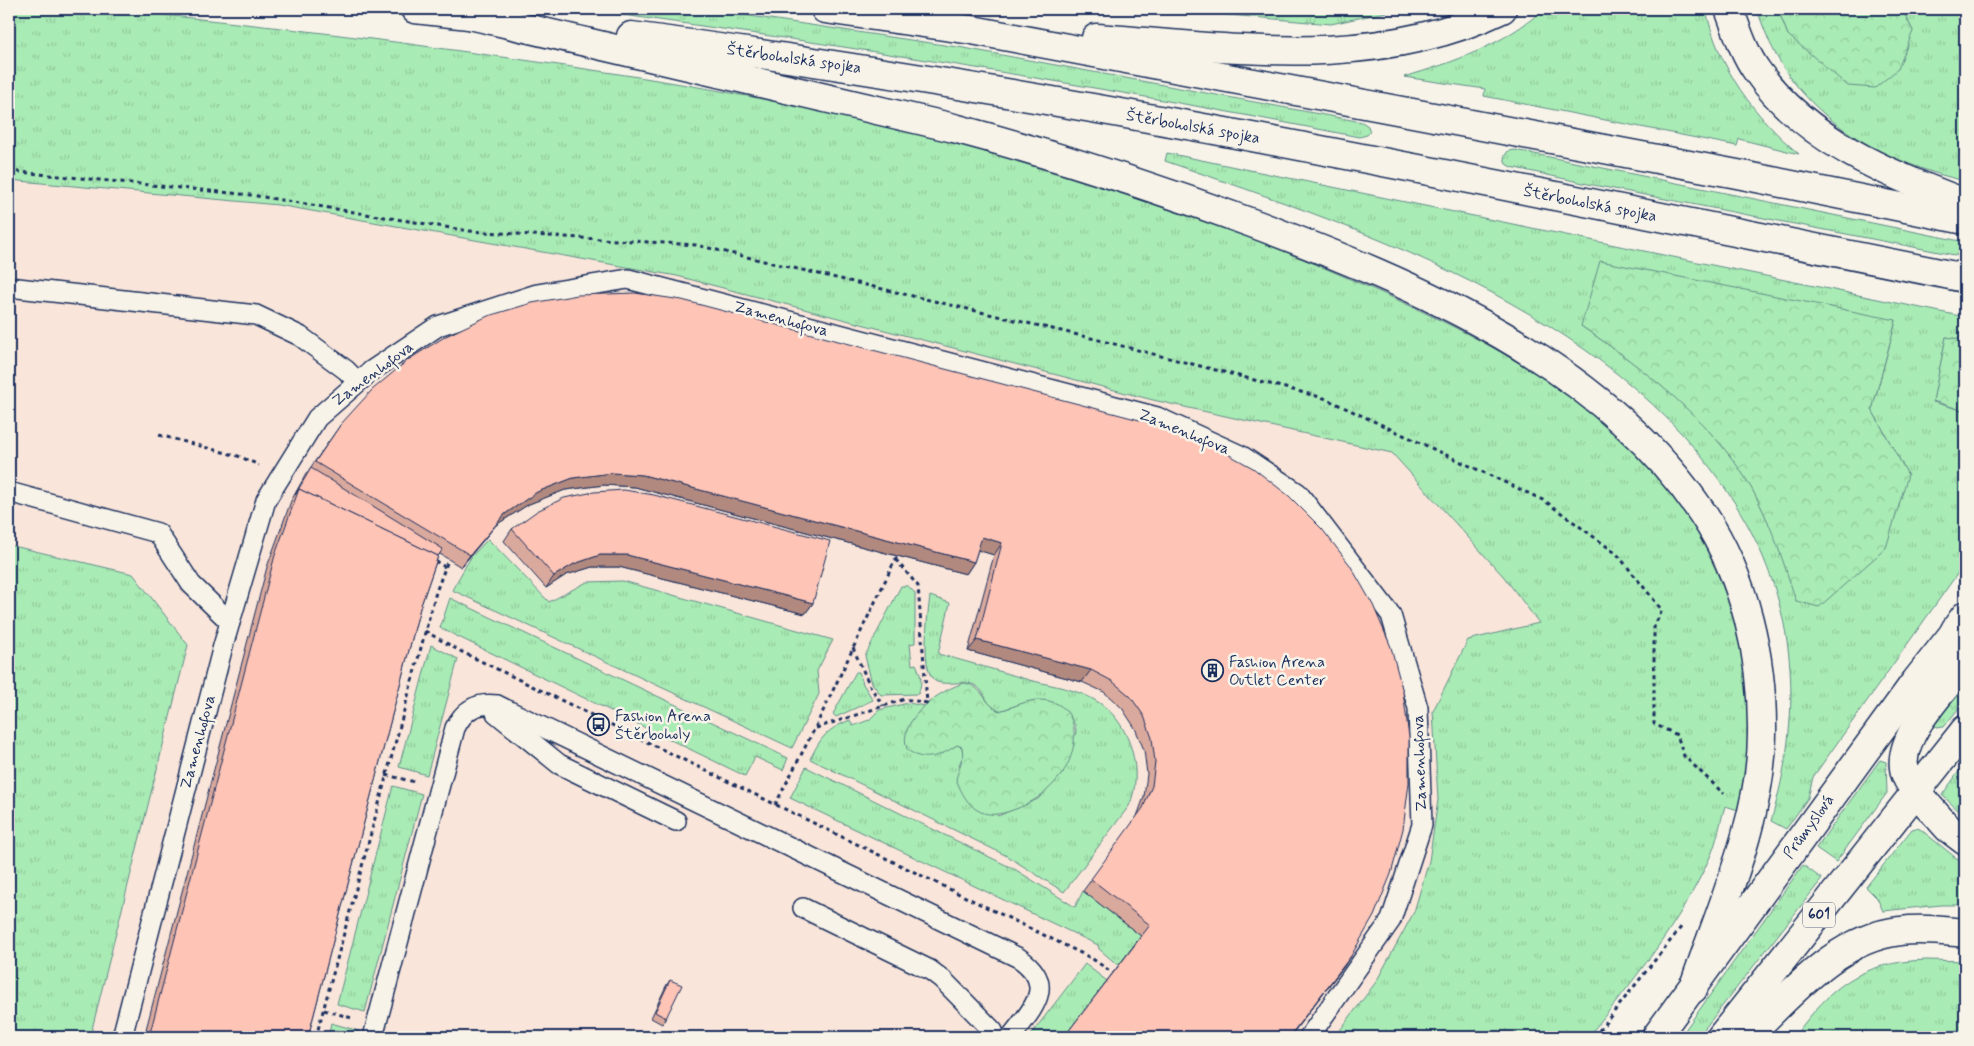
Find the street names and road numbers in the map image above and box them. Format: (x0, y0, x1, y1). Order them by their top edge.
street label: Štěrboholská spojka (725, 39, 863, 79)
street label: Štěrboholská spojka (1124, 105, 1262, 149)
street label: Štěrboholská spojka (1521, 181, 1659, 227)
street label: Zamenhofova (731, 296, 830, 344)
street label: Zamenhofova (328, 336, 419, 413)
street label: Zamenhofova (1134, 404, 1233, 462)
street label: Zamenhofova (175, 693, 223, 792)
street label: Zamenhofova (1408, 714, 1434, 812)
street label: Průmyslová (1779, 791, 1839, 863)
road number: 601 (1803, 902, 1835, 928)

